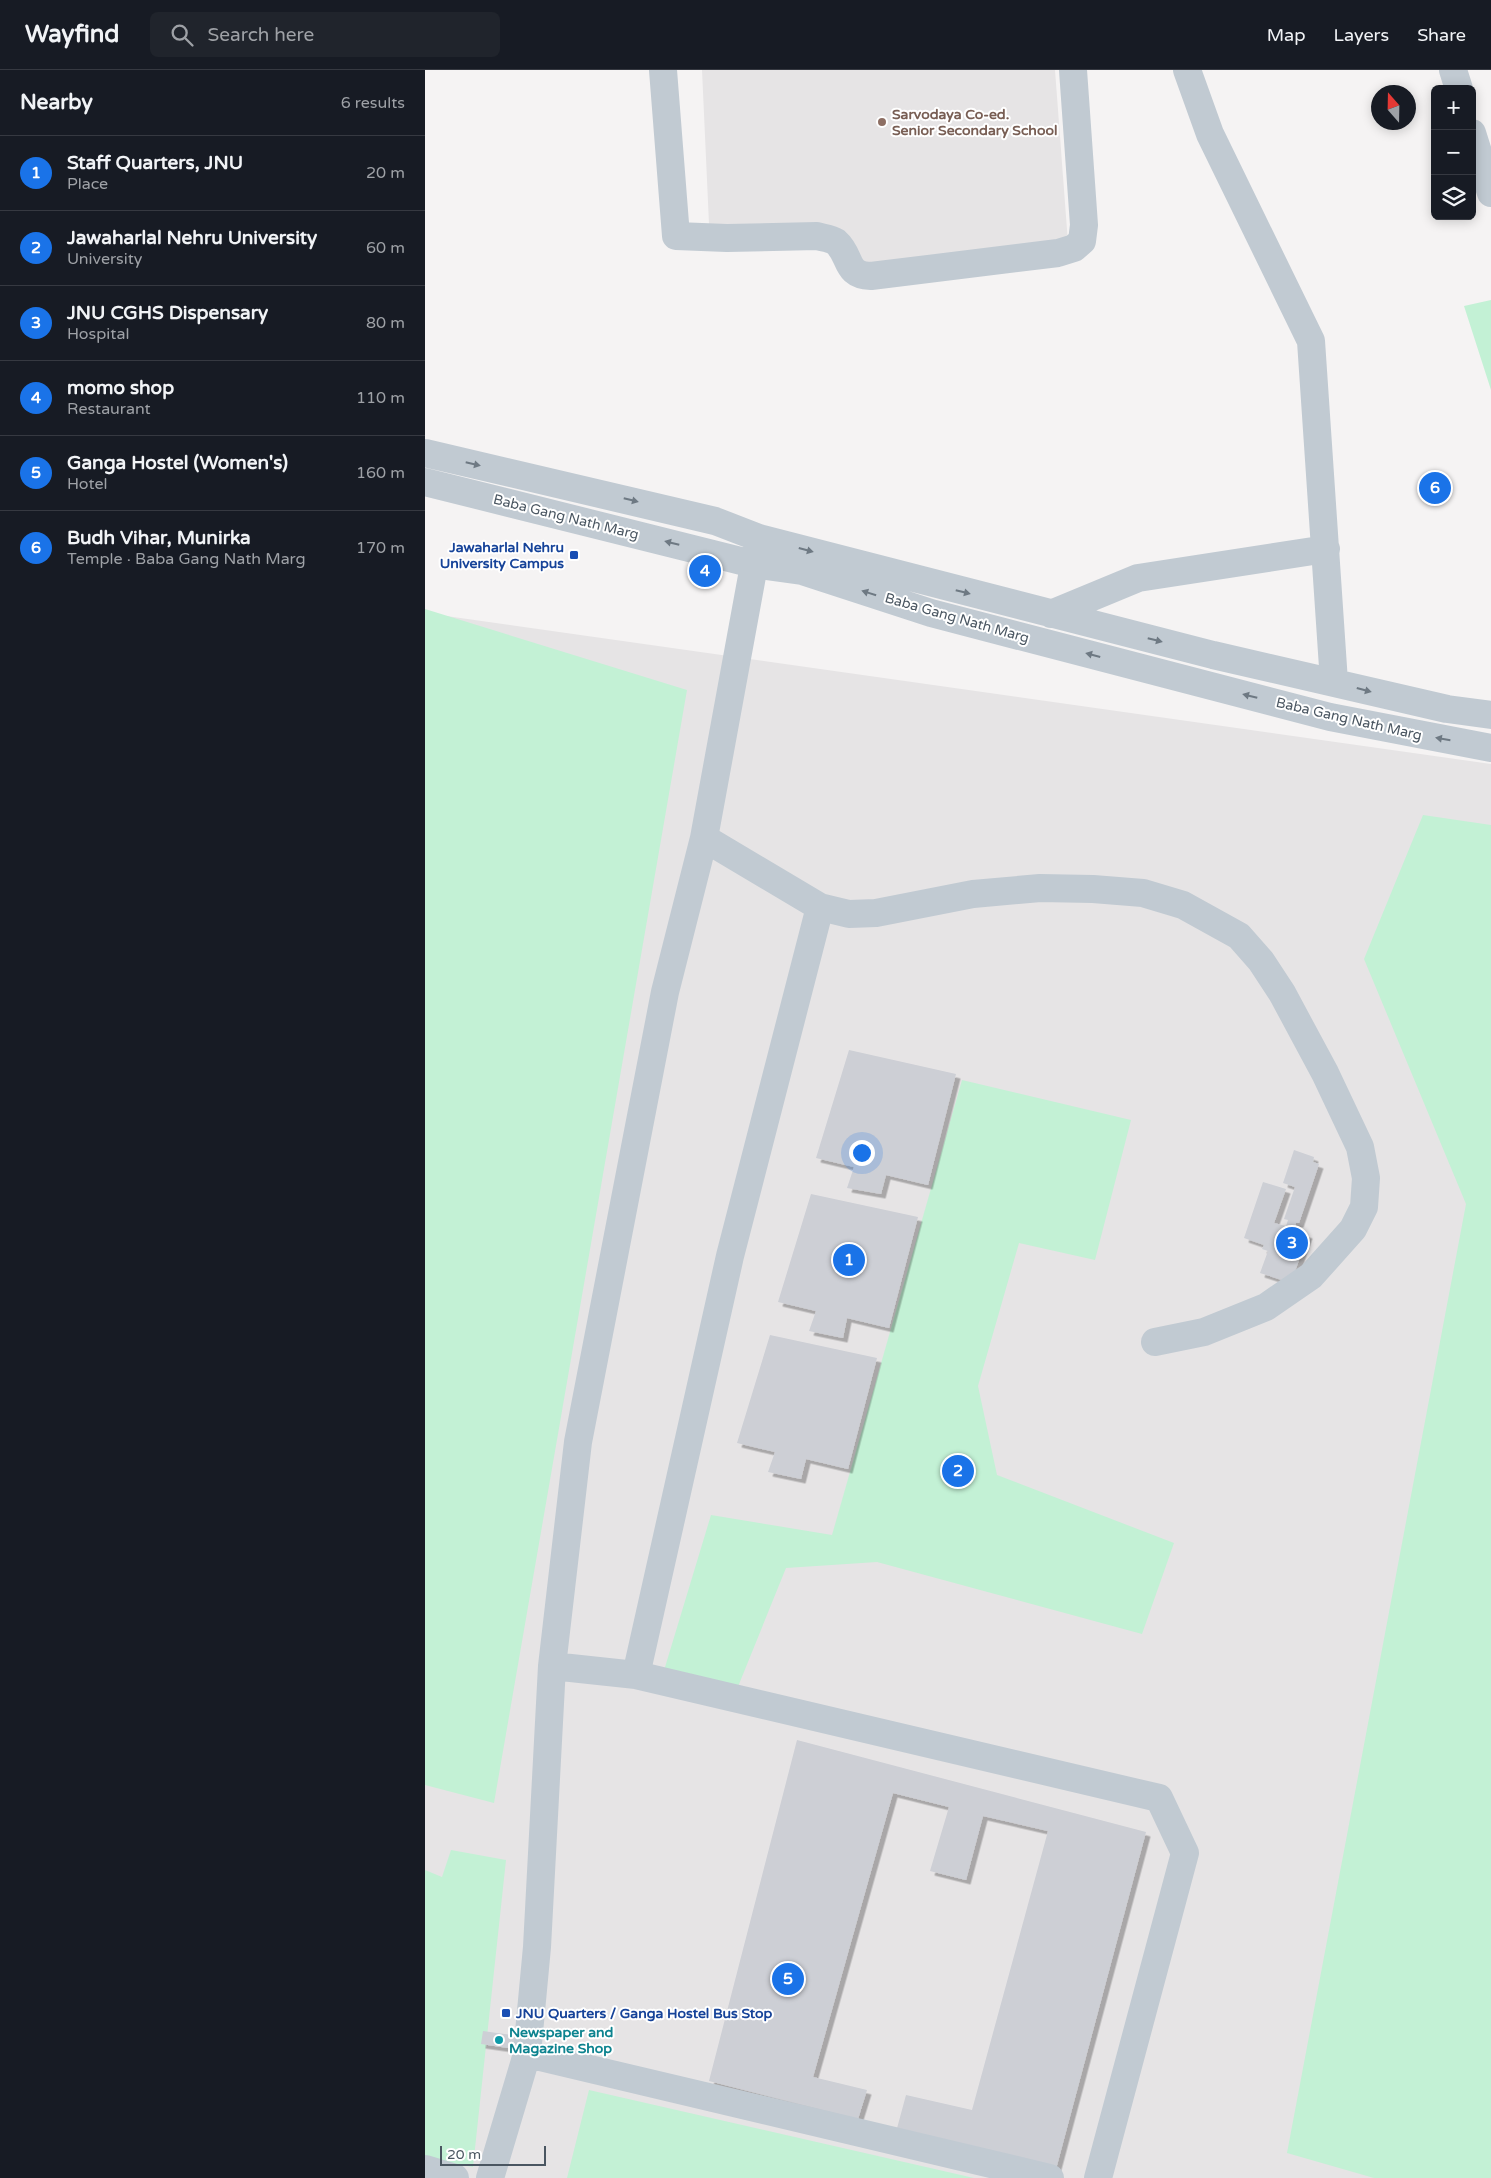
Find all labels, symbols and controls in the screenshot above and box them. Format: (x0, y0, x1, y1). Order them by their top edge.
search box (150, 12, 500, 57)
text: Wayfind (25, 20, 120, 49)
icon: search (168, 21, 196, 49)
text: Search here (208, 24, 314, 46)
text: Map (1267, 24, 1306, 46)
text: Layers (1334, 24, 1389, 46)
text: Share (1417, 24, 1466, 46)
north arrow (1371, 85, 1416, 130)
map controls (1431, 85, 1476, 220)
button: + (1431, 85, 1476, 130)
text: Nearby (20, 90, 93, 115)
text: 6 results (341, 93, 405, 113)
place label: Sarvodaya Co-ed. Senior Secondary School (892, 106, 1057, 139)
marker: Sarvodaya Co-ed. Senior Secondary School (876, 116, 888, 128)
button: − (1431, 130, 1476, 175)
text: Staff Quarters, JNU (67, 152, 243, 174)
text: 1 (31, 163, 41, 183)
text: 20 m (366, 163, 405, 183)
text: Place (67, 174, 108, 194)
button: layers (1431, 175, 1476, 220)
text: Jawaharlal Nehru University (67, 227, 317, 249)
text: 2 (31, 238, 41, 258)
text: 60 m (366, 238, 405, 258)
text: University (67, 249, 142, 269)
text: JNU CGHS Dispensary (67, 302, 268, 324)
text: 3 (31, 313, 41, 333)
text: 80 m (366, 313, 405, 333)
text: Hospital (67, 324, 129, 344)
text: momo shop (67, 377, 174, 399)
text: 4 (31, 388, 41, 408)
text: 110 m (356, 388, 405, 408)
text: Restaurant (67, 399, 151, 419)
text: Ganga Hostel (Women's) (67, 452, 288, 474)
one-way arrow (465, 460, 480, 468)
text: 5 (31, 463, 41, 483)
text: 160 m (356, 463, 405, 483)
pin: 6 (1419, 469, 1451, 507)
text: Hotel (67, 474, 108, 494)
street label: Baba Gang Nath Marg (492, 491, 640, 543)
one-way arrow (623, 496, 638, 504)
text: Budh Vihar, Munirka (67, 527, 251, 549)
text: 6 (31, 538, 41, 558)
text: 170 m (356, 538, 405, 558)
place label: Jawaharlal Nehru University Campus (440, 539, 564, 572)
one-way arrow (664, 539, 679, 547)
one-way arrow (799, 547, 814, 555)
text: Temple · Baba Gang Nath Marg (67, 549, 306, 569)
marker: Jawaharlal Nehru University Campus (568, 549, 580, 561)
pin: 4 (689, 552, 721, 590)
one-way arrow (862, 588, 877, 596)
one-way arrow (956, 588, 971, 596)
street label: Baba Gang Nath Marg (883, 589, 1031, 647)
one-way arrow (1147, 636, 1162, 644)
one-way arrow (1086, 651, 1101, 659)
one-way arrow (1356, 686, 1371, 694)
one-way arrow (1243, 692, 1258, 700)
street label: Baba Gang Nath Marg (1274, 694, 1424, 744)
one-way arrow (1435, 735, 1451, 743)
your location (849, 1140, 875, 1166)
pin: 3 (1276, 1224, 1308, 1262)
pin: 1 (833, 1241, 865, 1279)
pin: 2 (942, 1452, 974, 1490)
pin: 5 (772, 1960, 804, 1998)
place label: JNU Quarters / Ganga Hostel Bus Stop (515, 2005, 773, 2022)
marker: JNU Quarters / Ganga Hostel Bus Stop (500, 2007, 512, 2019)
place label: Newspaper and Magazine Shop (509, 2024, 614, 2057)
marker: Newspaper and Magazine Shop (493, 2034, 505, 2046)
scale bar (440, 2143, 546, 2166)
text: 20 m (447, 2146, 481, 2163)

